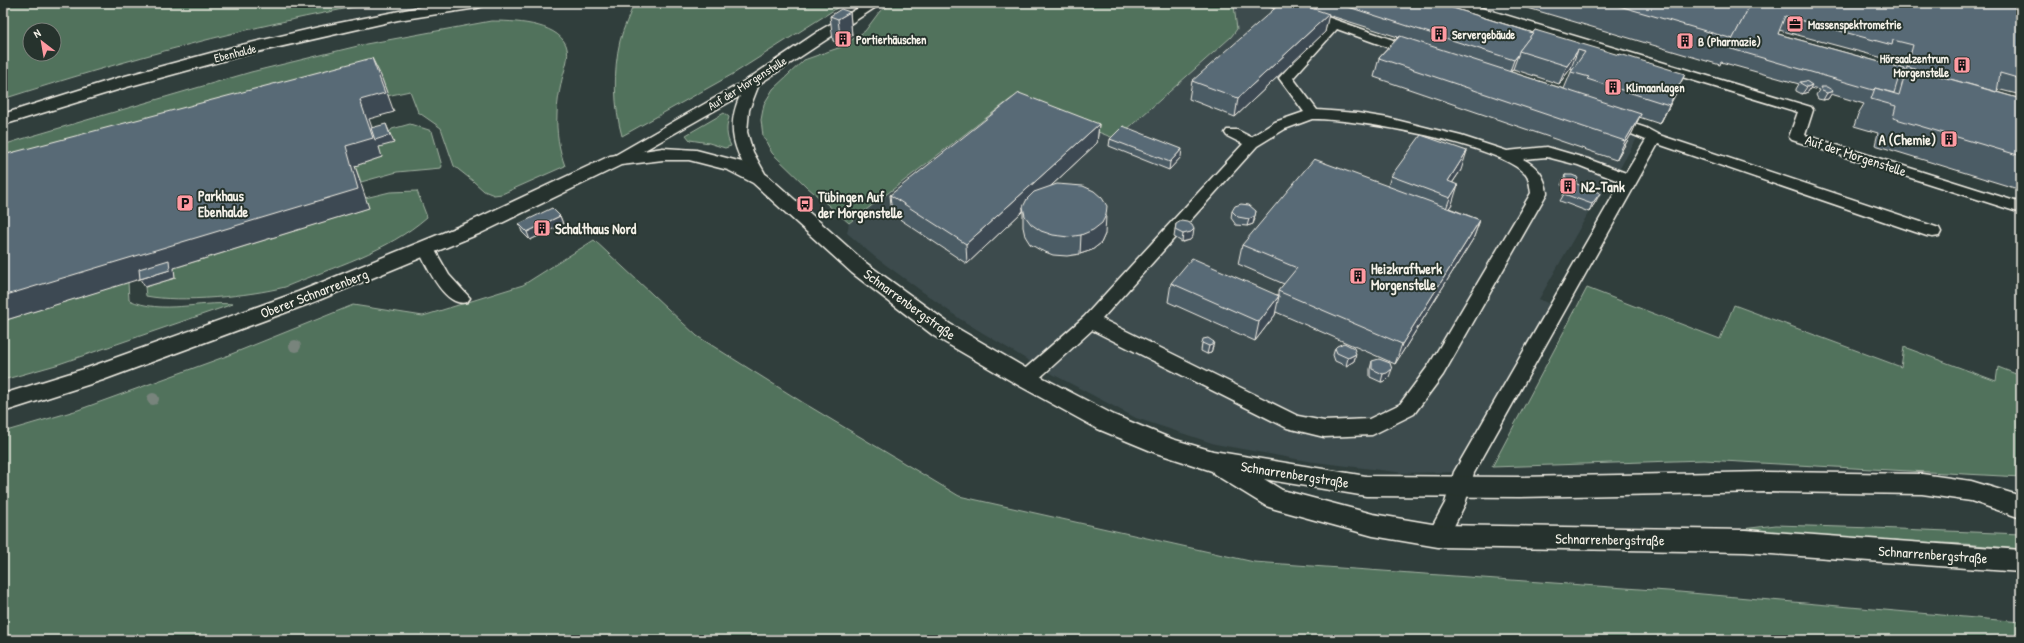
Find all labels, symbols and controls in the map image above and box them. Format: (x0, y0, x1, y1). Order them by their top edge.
office icon: Massenspektrometrie (1785, 14, 1805, 34)
place label: Massenspektrometrie (1808, 16, 1902, 34)
north arrow (22, 22, 62, 62)
building icon: Servergebäude (1429, 24, 1449, 44)
text: N (31, 26, 43, 41)
place label: Servergebäude (1452, 26, 1515, 44)
building icon: Portierhäuschen (833, 29, 853, 49)
place label: Portierhäuschen (856, 31, 927, 48)
building icon: B (Pharmazie) (1675, 31, 1695, 51)
place label: B (Pharmazie) (1698, 33, 1761, 50)
street label: Ebenhalde (212, 40, 258, 66)
place label: Hörsaalzentrum Morgenstelle (1880, 50, 1949, 82)
street label: Auf der Morgenstelle (704, 52, 790, 114)
building icon: Hörsaalzentrum Morgenstelle (1952, 55, 1972, 75)
building icon: Klimaanlagen (1603, 77, 1623, 97)
place label: Klimaanlagen (1626, 79, 1685, 97)
building icon: A (Chemie) (1939, 129, 1959, 149)
street label: Auf der Morgenstelle (1803, 130, 1909, 181)
place label: A (Chemie) (1879, 130, 1936, 149)
building icon: N2-Tank (1558, 176, 1578, 196)
place label: N2-Tank (1581, 177, 1625, 196)
place label: Parkhaus Ebenhalde (198, 186, 248, 221)
place label: Tübingen Auf der Morgenstelle (817, 187, 903, 224)
parking icon: Parkhaus Ebenhalde (175, 193, 195, 213)
bus stop icon: Tübingen Auf der Morgenstelle (795, 194, 815, 214)
building icon: Schalthaus Nord (532, 218, 552, 238)
place label: Schalthaus Nord (555, 219, 637, 238)
place label: Heizkraftwerk Morgenstelle (1371, 259, 1442, 296)
street label: Oberer Schnarrenberg (257, 264, 371, 323)
street label: Schnarrenbergstraße (860, 264, 960, 345)
building icon: Heizkraftwerk Morgenstelle (1348, 266, 1368, 286)
street label: Schnarrenbergstraße (1239, 456, 1351, 493)
street label: Schnarrenbergstraße (1555, 529, 1665, 550)
street label: Schnarrenbergstraße (1878, 541, 1989, 568)

